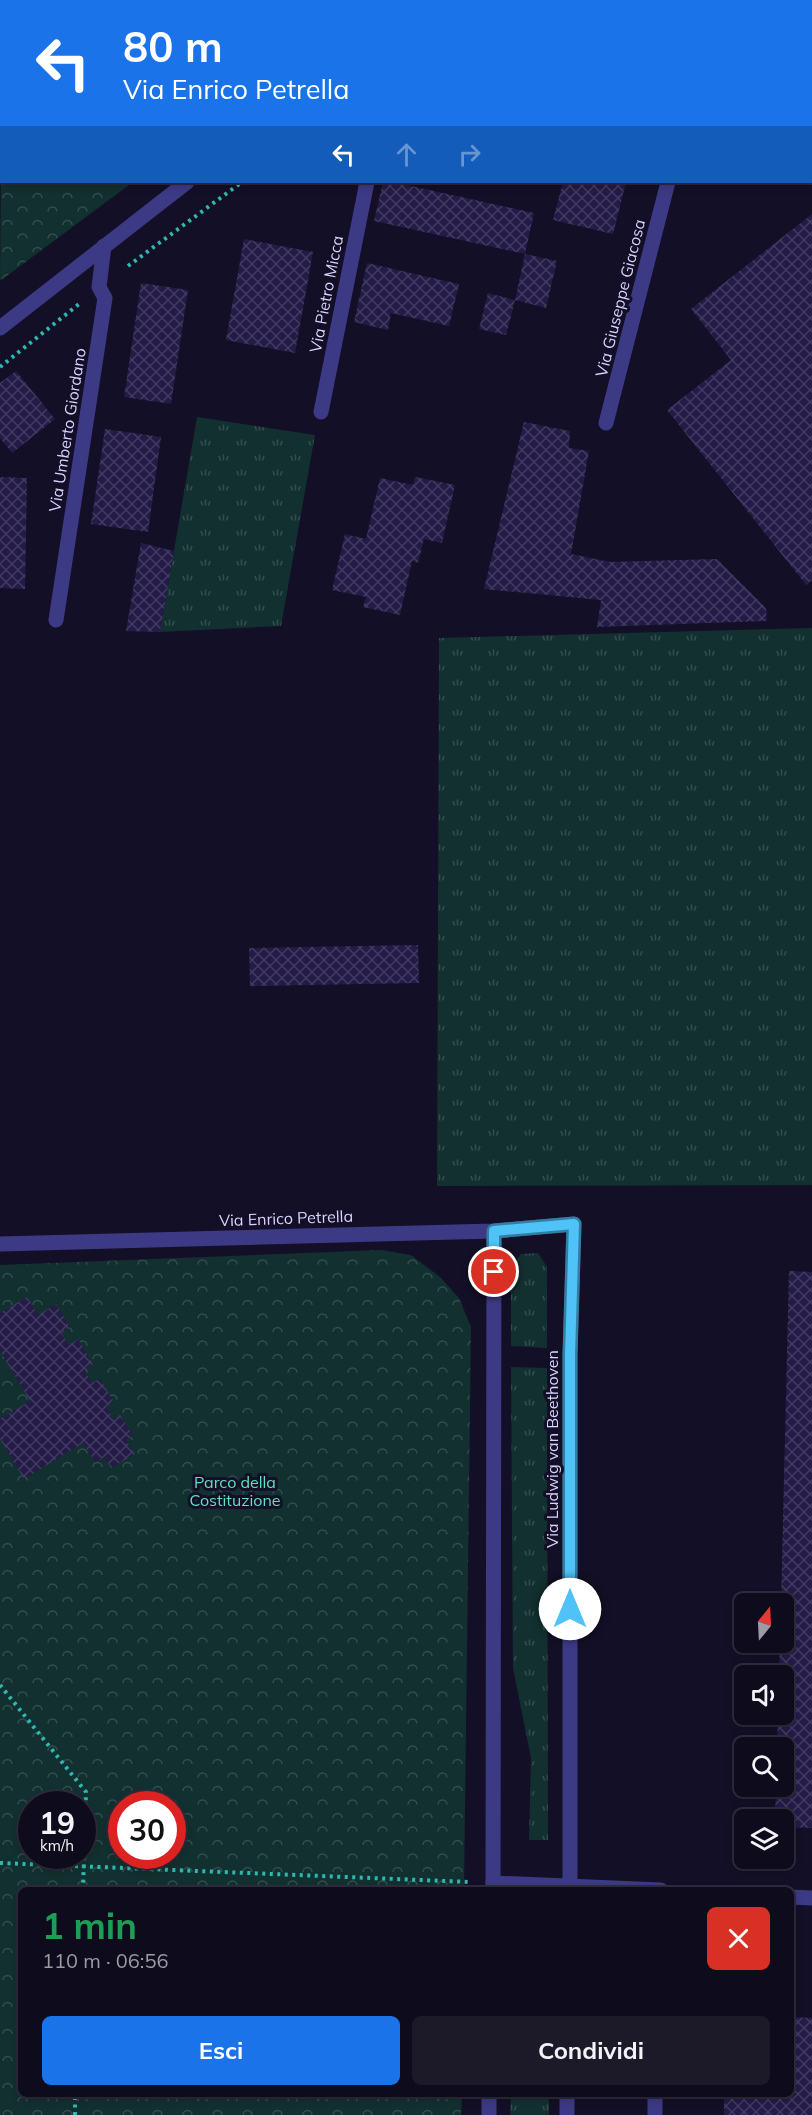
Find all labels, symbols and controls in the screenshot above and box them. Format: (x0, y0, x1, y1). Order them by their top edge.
text: 80 m (123, 20, 223, 73)
icon: left (24, 24, 102, 102)
text: Via Enrico Petrella (123, 72, 349, 106)
icon: left (327, 138, 360, 171)
icon: ahead (390, 138, 423, 171)
icon: right (453, 138, 486, 171)
street label: Via Giuseppe Giacosa (591, 217, 649, 379)
street label: Via Pietro Micca (305, 234, 347, 354)
street label: Via Umberto Giordano (44, 347, 90, 513)
street label: Via Enrico Petrella (219, 1206, 353, 1230)
pin (468, 1246, 519, 1297)
icon: arrive (477, 1255, 510, 1288)
street label: Via Ludwig van Beethoven (542, 1350, 562, 1548)
park label: Parco della Costituzione (190, 1472, 280, 1510)
position arrow (538, 1577, 602, 1641)
north arrow (734, 1593, 794, 1653)
map controls (734, 1593, 794, 1869)
button: sound (734, 1665, 794, 1725)
button: search (734, 1737, 794, 1797)
speed limit sign: 30 (108, 1791, 186, 1869)
text: 19 (39, 1804, 75, 1842)
button: layers (734, 1809, 794, 1869)
text: km/h (40, 1836, 74, 1855)
text: 1 min (42, 1903, 137, 1948)
button: close (707, 1907, 770, 1970)
text: 110 m · 06:56 (42, 1948, 168, 1973)
button: Esci (42, 2016, 400, 2085)
button: Condividi (412, 2016, 770, 2085)

